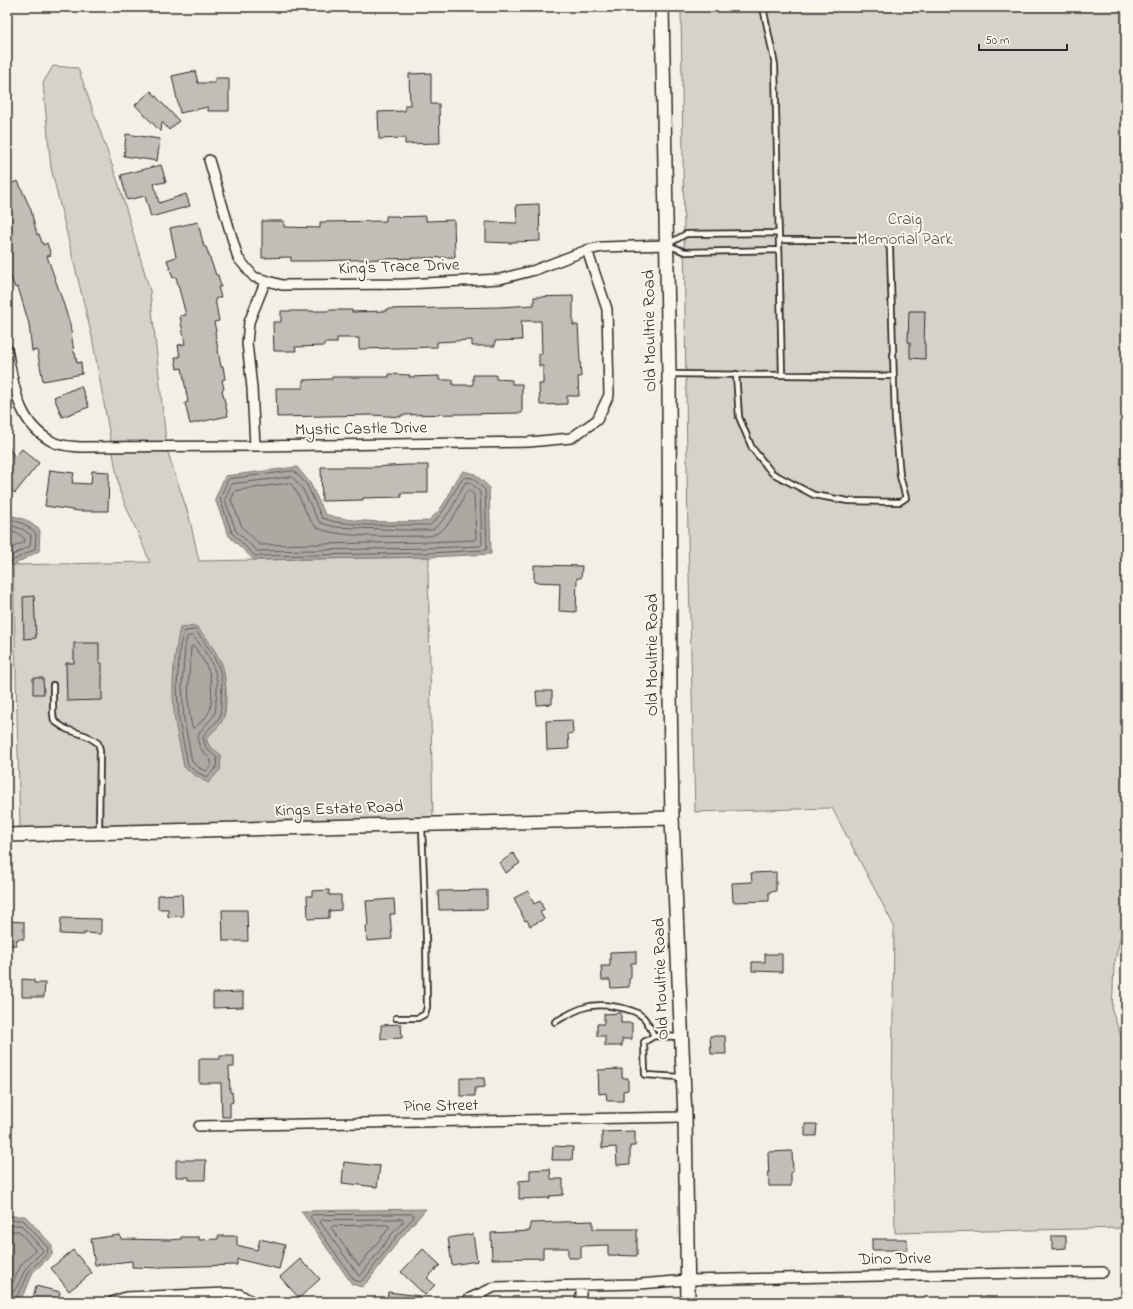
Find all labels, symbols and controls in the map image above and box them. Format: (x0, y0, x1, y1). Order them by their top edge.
scale bar (979, 26, 1067, 52)
text: 50 m (985, 32, 1009, 50)
park label: Craig Memorial Park (857, 207, 953, 252)
street label: King's Trace Drive (338, 252, 460, 284)
street label: Old Moultrie Road (636, 269, 664, 392)
street label: Mystic Castle Drive (295, 415, 428, 444)
street label: Old Moultrie Road (640, 593, 665, 716)
street label: Kings Estate Road (274, 794, 404, 826)
street label: Old Moultrie Road (646, 917, 676, 1041)
street label: Pine Street (403, 1093, 479, 1119)
street label: Dino Drive (858, 1246, 932, 1272)

